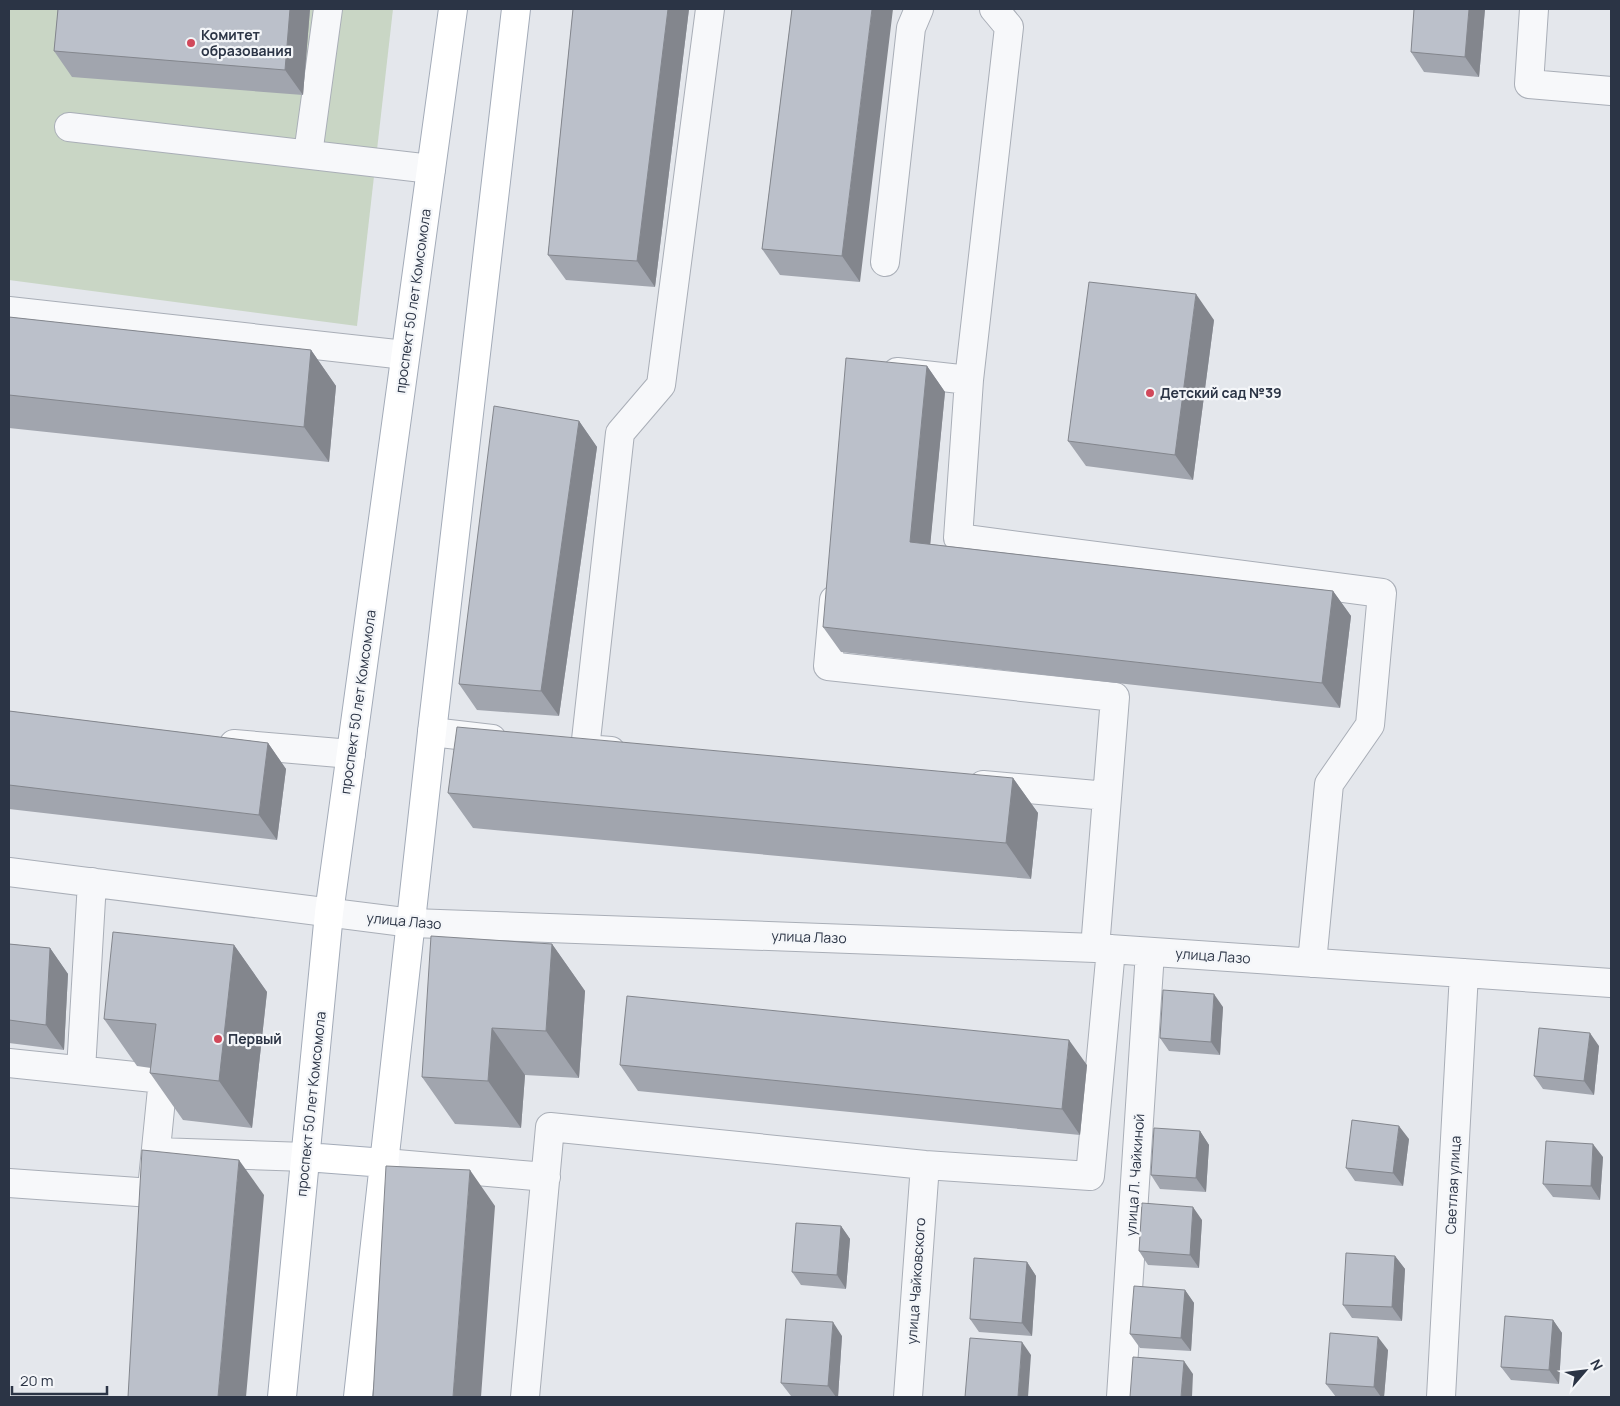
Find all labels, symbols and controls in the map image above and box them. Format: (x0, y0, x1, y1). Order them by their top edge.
place label: Комитет образования (201, 25, 292, 60)
marker: Комитет образования (185, 37, 197, 49)
street label: проспект 50 лет Комсомола (390, 207, 435, 394)
place label: Детский сад №39 (1160, 383, 1282, 402)
marker: Детский сад №39 (1144, 387, 1156, 399)
street label: проспект 50 лет Комсомола (335, 608, 380, 795)
street label: улица Лазо (366, 908, 442, 933)
street label: улица Лазо (771, 926, 847, 947)
street label: улица Лазо (1175, 943, 1251, 968)
street label: проспект 50 лет Комсомола (291, 1010, 330, 1197)
place label: Первый (228, 1029, 282, 1048)
marker: Первый (212, 1033, 224, 1045)
street label: улица Л. Чайкиной (1121, 1113, 1148, 1237)
street label: Светлая улица (1440, 1135, 1465, 1235)
street label: улица Чайковского (902, 1217, 929, 1345)
north arrow (1560, 1346, 1610, 1396)
text: N (1586, 1356, 1608, 1374)
scale bar (12, 1364, 108, 1396)
text: 20 m (20, 1370, 53, 1391)

